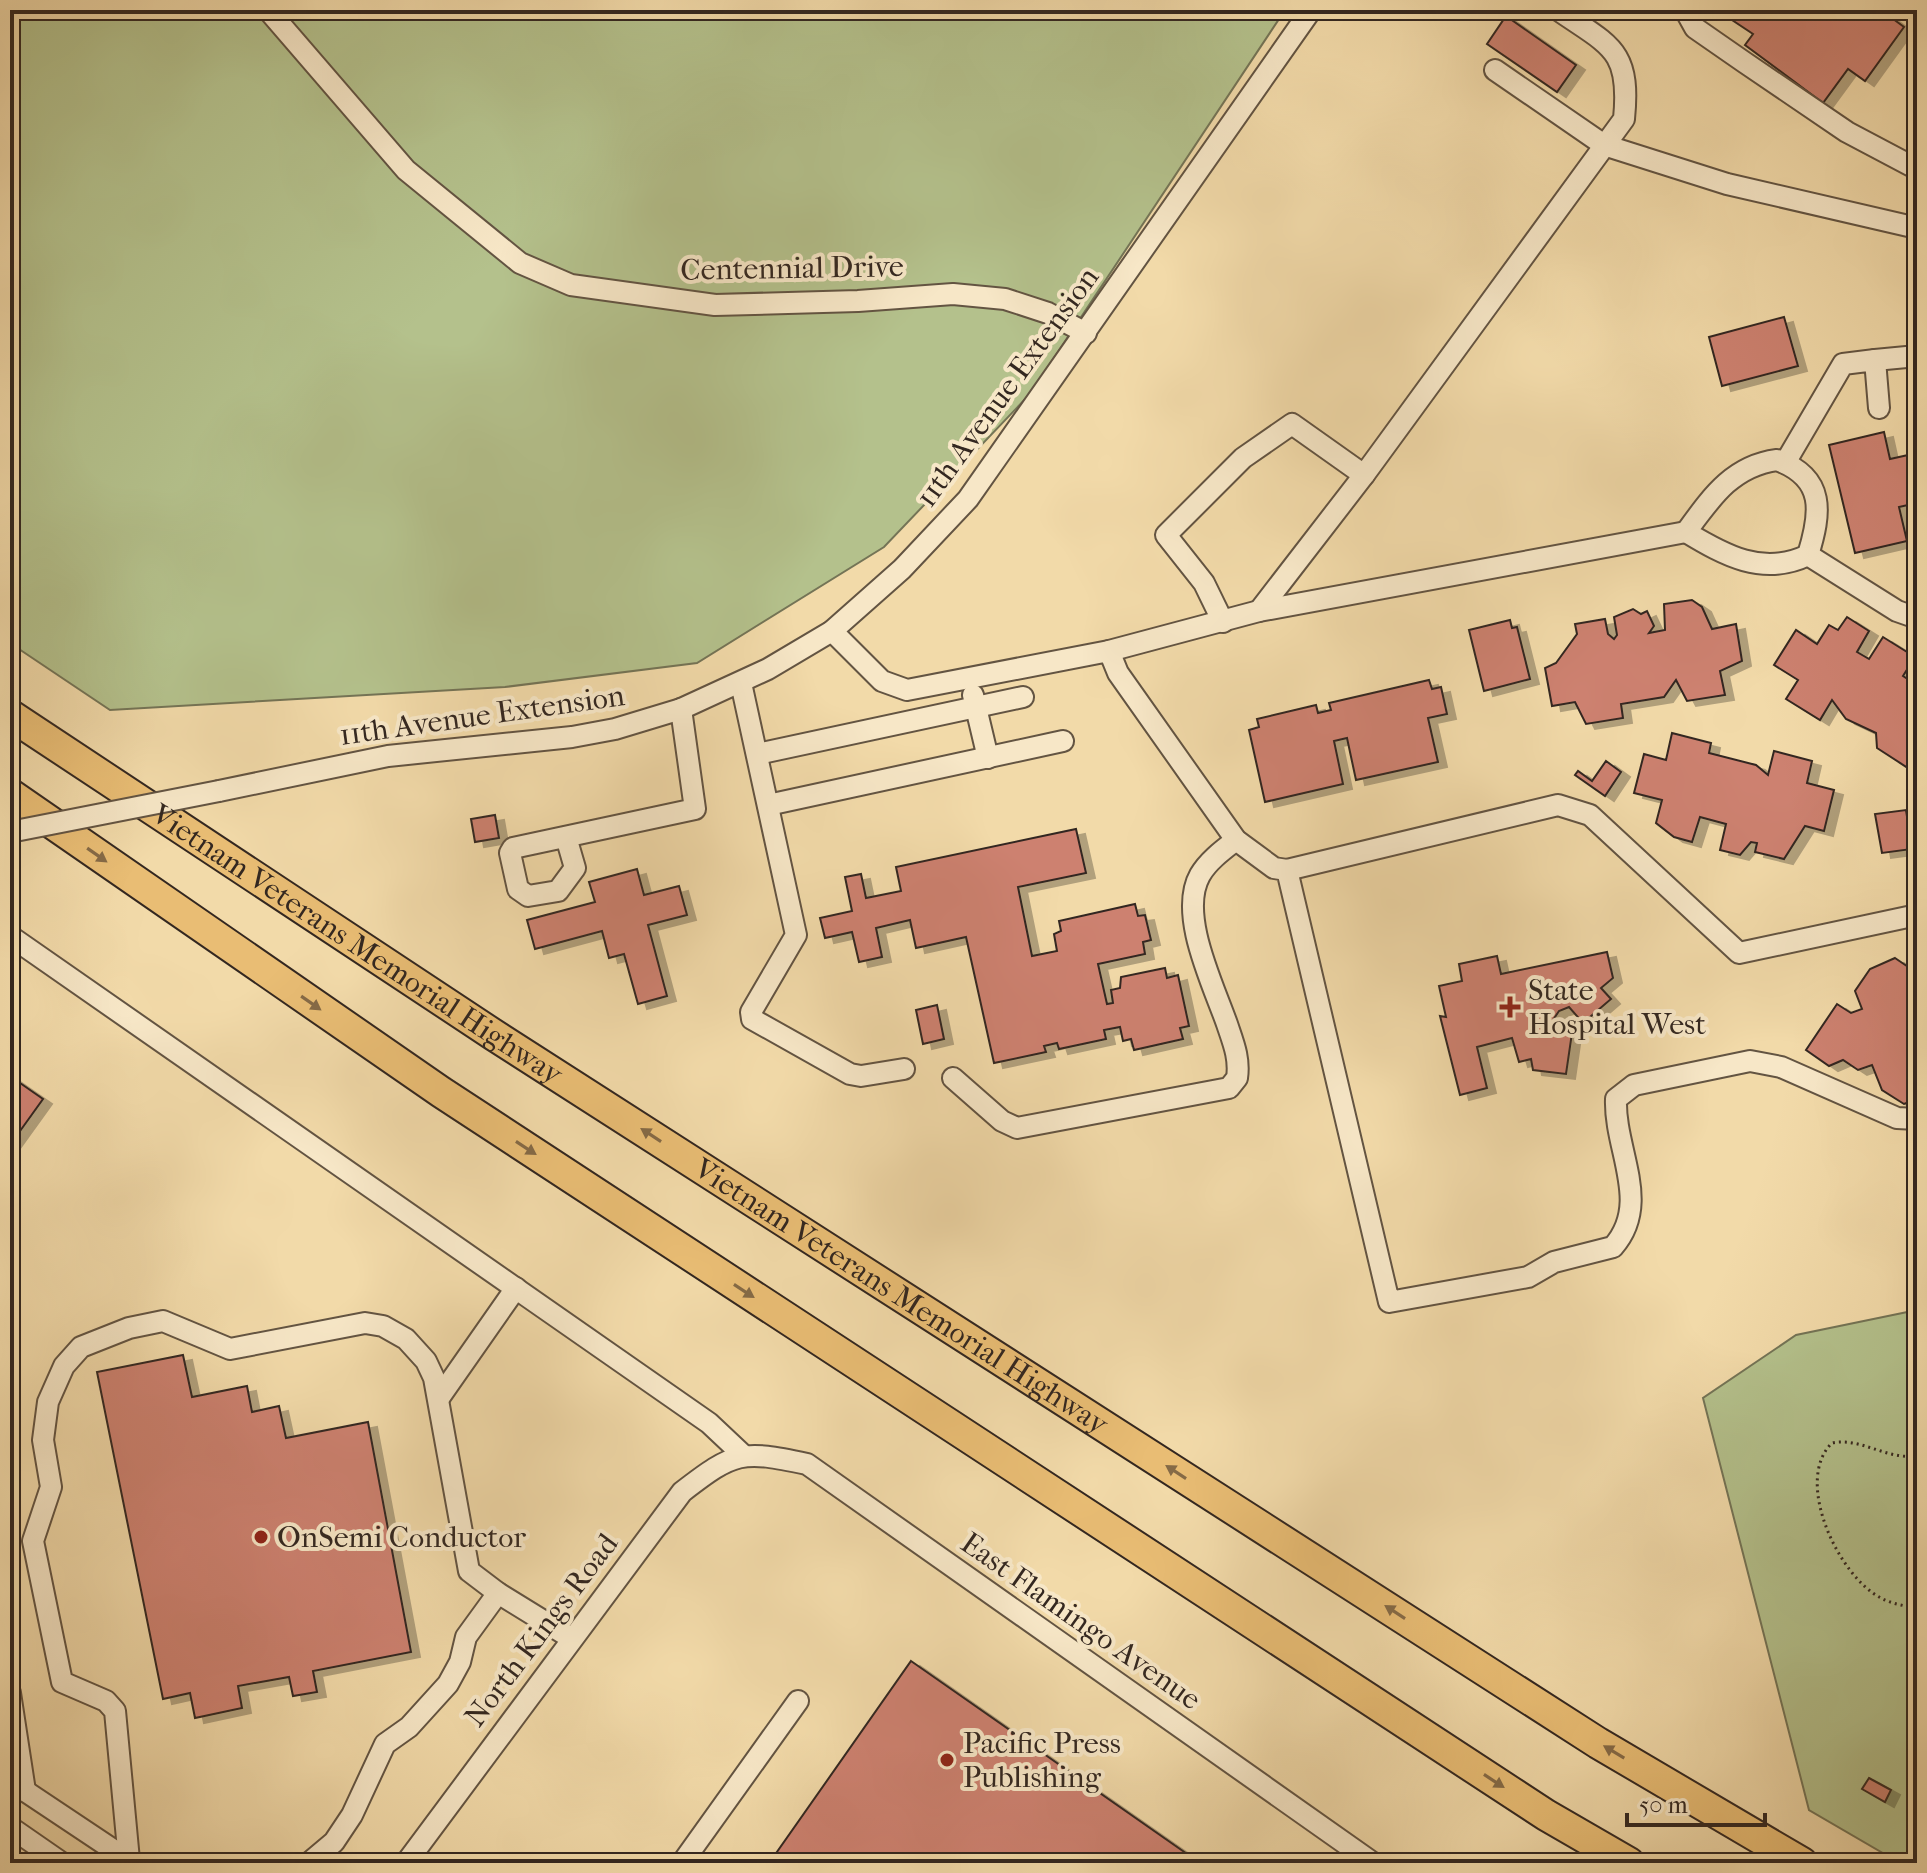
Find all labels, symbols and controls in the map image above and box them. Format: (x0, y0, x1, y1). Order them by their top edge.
street label: Centennial Drive (680, 249, 904, 288)
street label: 11th Avenue Extension (909, 260, 1106, 514)
street label: 11th Avenue Extension (337, 678, 628, 753)
street label: Vietnam Veterans Memorial Highway (144, 796, 570, 1093)
one-way arrow (87, 847, 108, 862)
place label: State Hospital West (1528, 973, 1706, 1042)
one-way arrow (301, 995, 322, 1010)
marker: State Hospital West (1499, 996, 1521, 1018)
one-way arrow (640, 1128, 661, 1143)
one-way arrow (516, 1141, 537, 1156)
street label: Vietnam Veterans Memorial Highway (687, 1151, 1115, 1443)
one-way arrow (733, 1283, 755, 1297)
one-way arrow (1165, 1465, 1187, 1479)
place label: OnSemi Conductor (277, 1520, 526, 1555)
street label: East Flamingo Avenue (954, 1525, 1207, 1717)
street label: North Kings Road (457, 1526, 626, 1734)
marker: OnSemi Conductor (252, 1528, 270, 1546)
one-way arrow (1384, 1605, 1405, 1620)
place label: Pacific Press Publishing (963, 1726, 1121, 1795)
one-way arrow (1603, 1745, 1625, 1759)
marker: Pacific Press Publishing (938, 1751, 956, 1769)
one-way arrow (1484, 1774, 1505, 1789)
scale bar (1627, 1777, 1765, 1827)
text: 50 m (1639, 1791, 1688, 1819)

